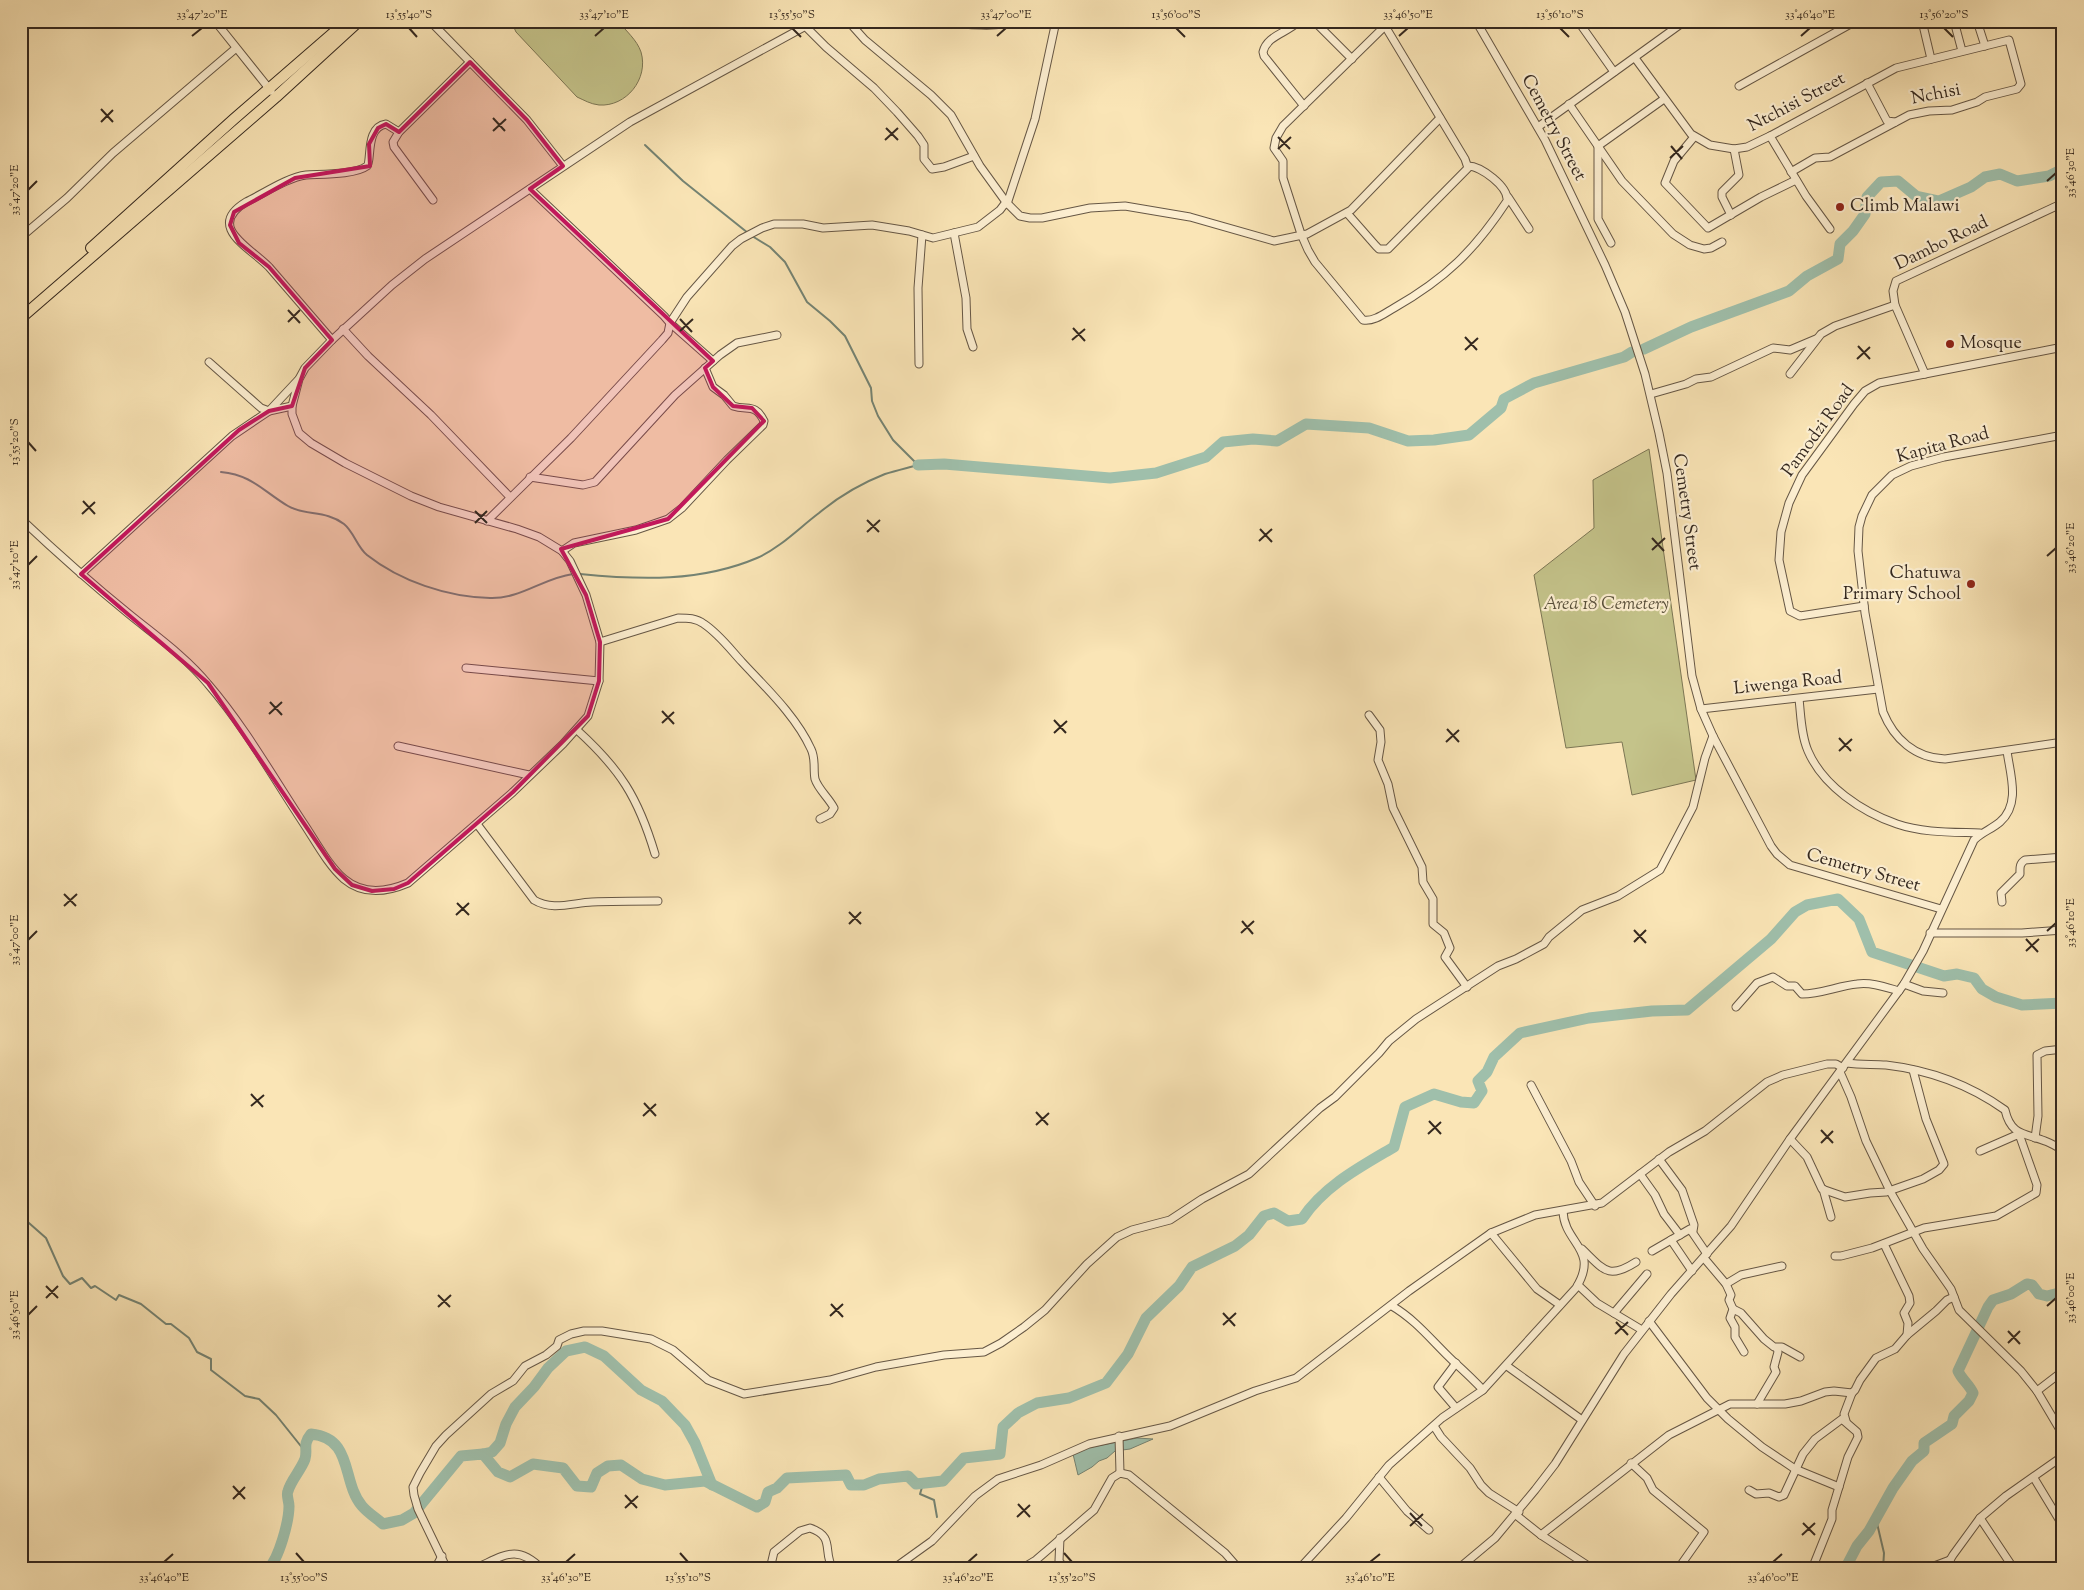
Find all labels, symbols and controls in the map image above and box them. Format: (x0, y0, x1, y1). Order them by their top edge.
text: 33°47'20"E (176, 6, 228, 24)
text: 13°55'40"S (386, 6, 432, 24)
text: 33°47'10"E (579, 6, 629, 24)
text: 13°55'50"S (769, 6, 815, 24)
text: 33°47'00"E (980, 6, 1032, 24)
text: 13°56'00"S (1151, 6, 1201, 24)
text: 33°46'50"E (1383, 6, 1433, 24)
text: 13°56'10"S (1536, 6, 1584, 24)
text: 33°46'40"E (1785, 6, 1836, 24)
text: 13°56'20"S (1920, 6, 1968, 24)
street label: Ntchisi Street (1744, 66, 1850, 140)
street label: Cemetry Street (1514, 70, 1592, 186)
street label: Nchisi (1909, 77, 1963, 113)
text: 33°46'30"E (2062, 147, 2080, 198)
text: 33°47'20"E (6, 164, 24, 216)
place label: Climb Malawi (1850, 194, 1960, 220)
marker: Climb Malawi (1834, 201, 1846, 213)
street label: Dambo Road (1891, 210, 1993, 278)
place label: Mosque (1960, 331, 2022, 357)
marker: Mosque (1944, 338, 1956, 350)
street label: Pamodzi Road (1776, 379, 1862, 483)
text: 13°55'20"S (6, 418, 24, 466)
street label: Kapita Road (1894, 421, 1992, 471)
street label: Cemetry Street (1665, 452, 1707, 572)
text: 33°46'20"E (2062, 522, 2080, 573)
text: 33°47'10"E (6, 540, 24, 590)
place label: Chatuwa Primary School (1843, 561, 1961, 608)
marker: Chatuwa Primary School (1965, 578, 1977, 590)
park label: Area 18 Cemetery (1543, 592, 1669, 618)
street label: Liwenga Road (1732, 665, 1844, 703)
street label: Cemetry Street (1803, 842, 1923, 900)
text: 33°46'10"E (2062, 898, 2080, 948)
text: 33°47'00"E (6, 914, 24, 966)
text: 33°46'00"E (2062, 1272, 2080, 1324)
text: 33°46'50"E (6, 1290, 24, 1340)
text: 33°46'40"E (139, 1569, 190, 1587)
text: 13°55'00"S (280, 1569, 328, 1587)
text: 33°46'30"E (541, 1569, 592, 1587)
text: 13°55'10"S (665, 1569, 711, 1587)
text: 33°46'20"E (943, 1569, 994, 1587)
text: 13°55'20"S (1048, 1569, 1096, 1587)
text: 33°46'10"E (1345, 1569, 1395, 1587)
text: 33°46'00"E (1747, 1569, 1799, 1587)

